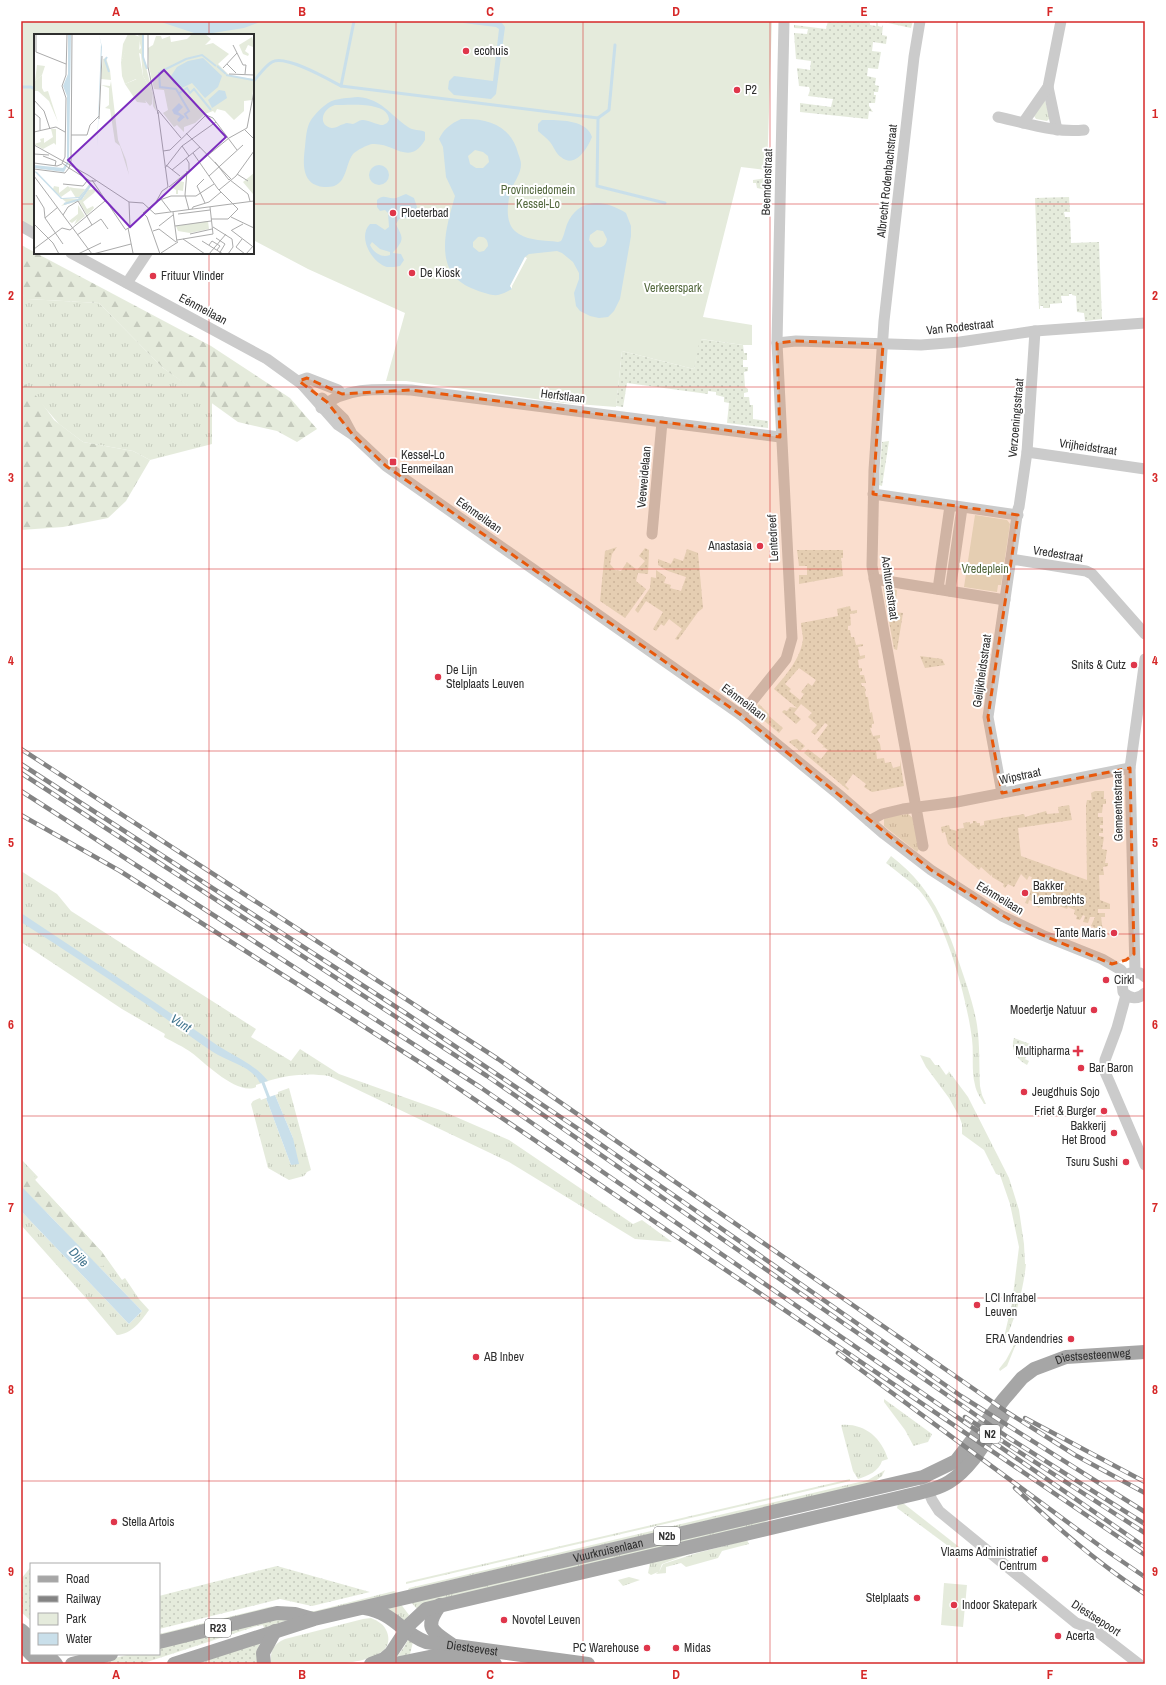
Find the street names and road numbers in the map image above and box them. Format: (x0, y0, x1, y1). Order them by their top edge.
street label: Albrecht Rodenbachstraat (873, 123, 901, 239)
street label: Beemdenstraat (758, 148, 776, 216)
street label: Eénmeilaan (176, 290, 230, 328)
street label: Van Rodestraat (926, 315, 995, 338)
street label: Verzoeningsstraat (1005, 378, 1027, 458)
street label: Herfstlaan (540, 385, 586, 407)
street label: Vrijheidstraat (1058, 435, 1118, 459)
street label: Veeweidelaan (633, 446, 655, 508)
street label: Eénmeilaan (453, 493, 505, 537)
street label: Lentedreef (764, 514, 782, 562)
street label: Vredestraat (1032, 542, 1084, 566)
street label: Achturenstraat (877, 554, 902, 621)
street label: Gelijkheidsstraat (969, 633, 995, 709)
street label: Eénmeilaan (718, 680, 770, 724)
street label: Wipstraat (998, 764, 1043, 788)
street label: Gemeentestraat (1109, 770, 1127, 841)
street label: Eénmeilaan (973, 878, 1027, 918)
street label: Diestsesteenweg (1053, 1345, 1131, 1368)
road number: N2 (980, 1425, 1000, 1443)
road number: N2b (654, 1527, 680, 1545)
street label: Vuurkruisenlaan (571, 1535, 645, 1566)
street label: Diestsepoort (1068, 1596, 1124, 1640)
road number: R23 (205, 1619, 231, 1637)
street label: Diestsevest (445, 1637, 499, 1660)

